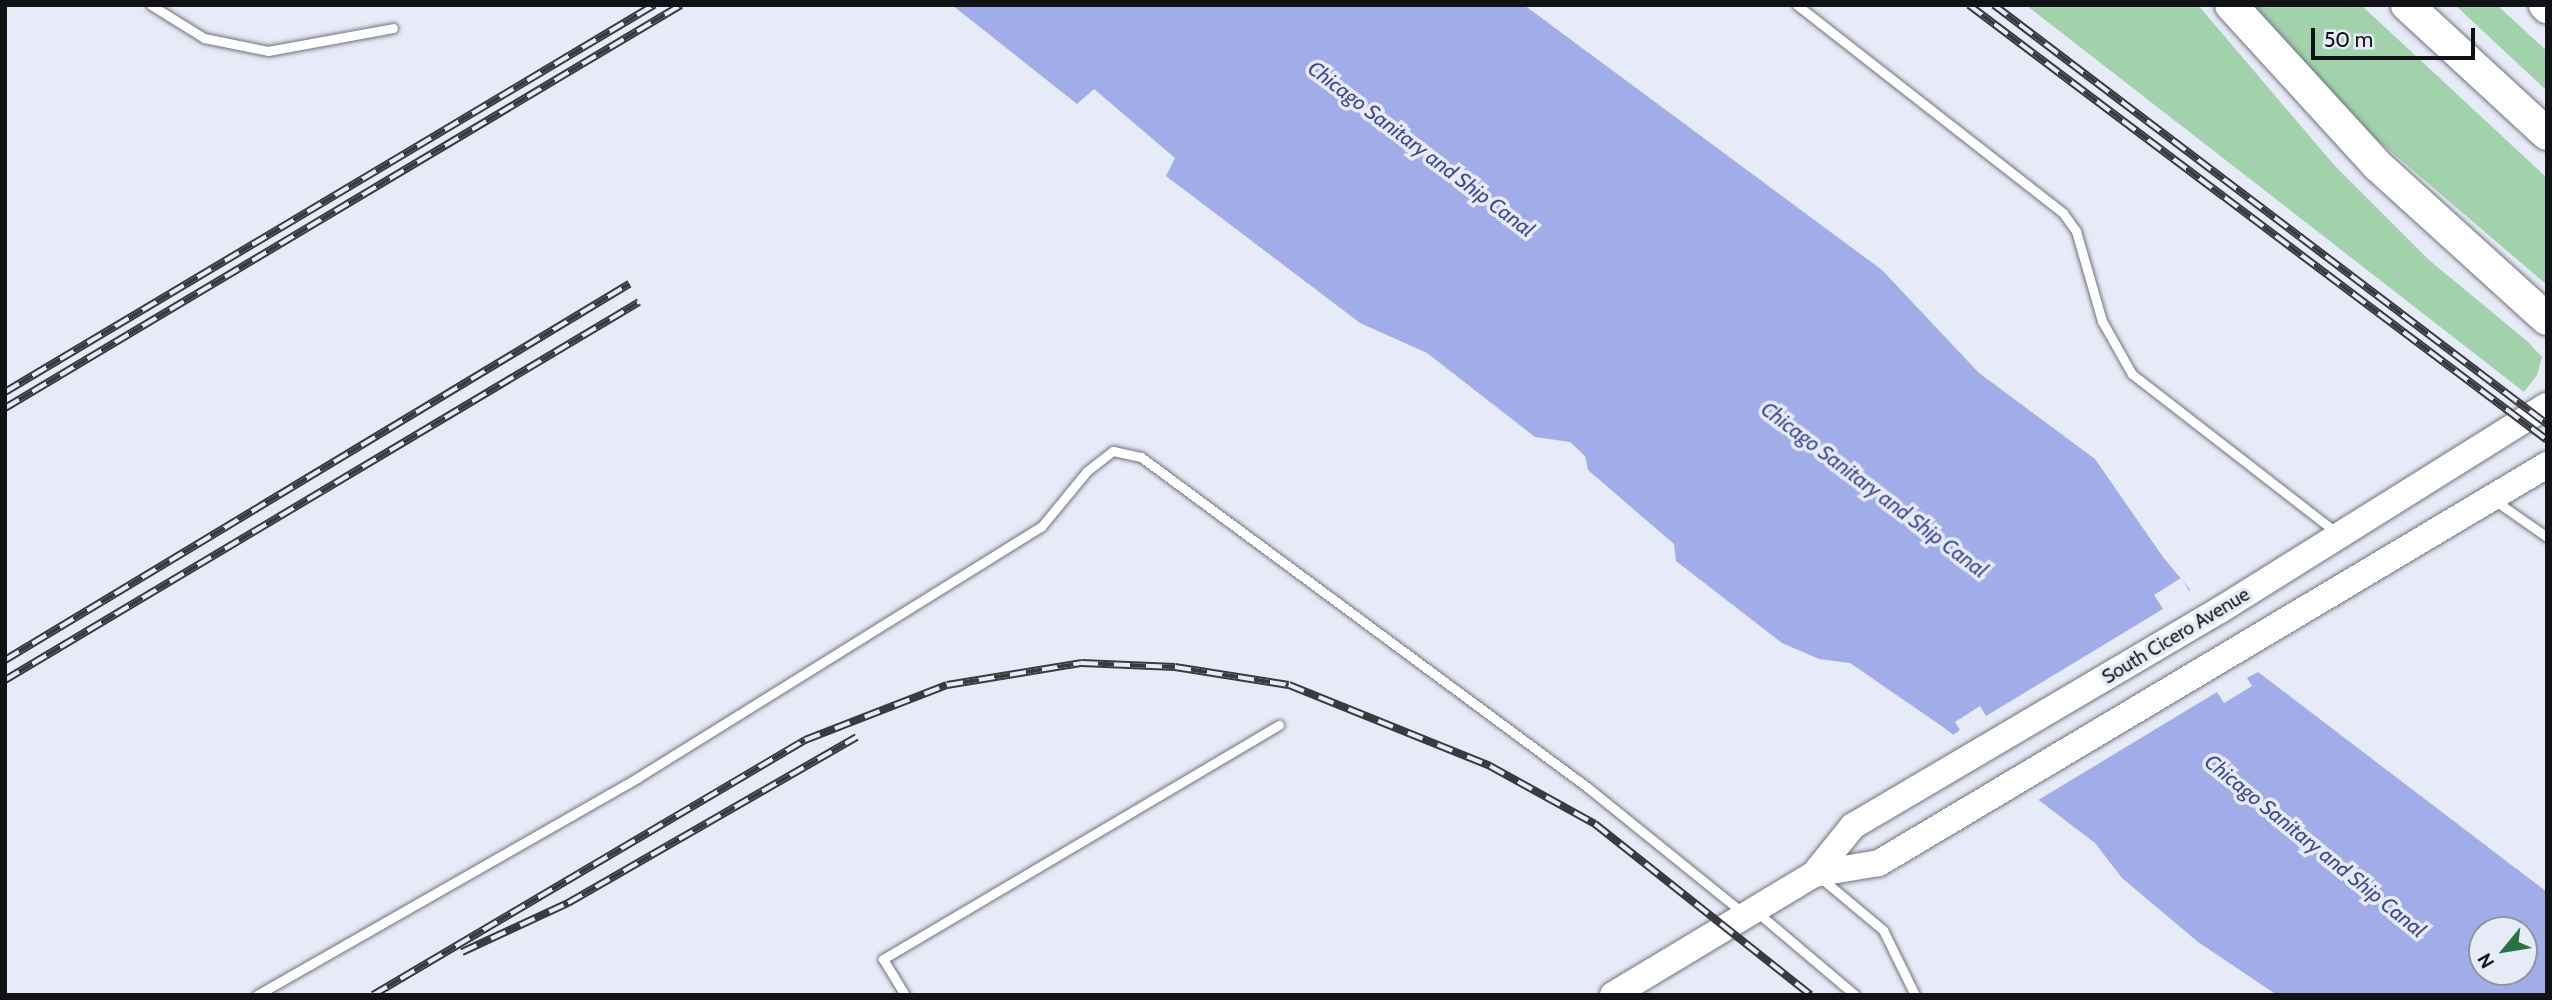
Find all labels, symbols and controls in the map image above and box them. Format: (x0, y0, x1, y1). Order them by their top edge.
scale bar (2314, 14, 2478, 58)
text: 50 m (2324, 27, 2373, 52)
water label: Chicago Sanitary and Ship Canal (1303, 56, 1539, 242)
water label: Chicago Sanitary and Ship Canal (1756, 397, 1992, 583)
street label: South Cicero Avenue (2098, 583, 2254, 689)
water label: Chicago Sanitary and Ship Canal (2199, 749, 2431, 943)
north arrow (2468, 916, 2538, 986)
text: N (2473, 949, 2499, 972)

